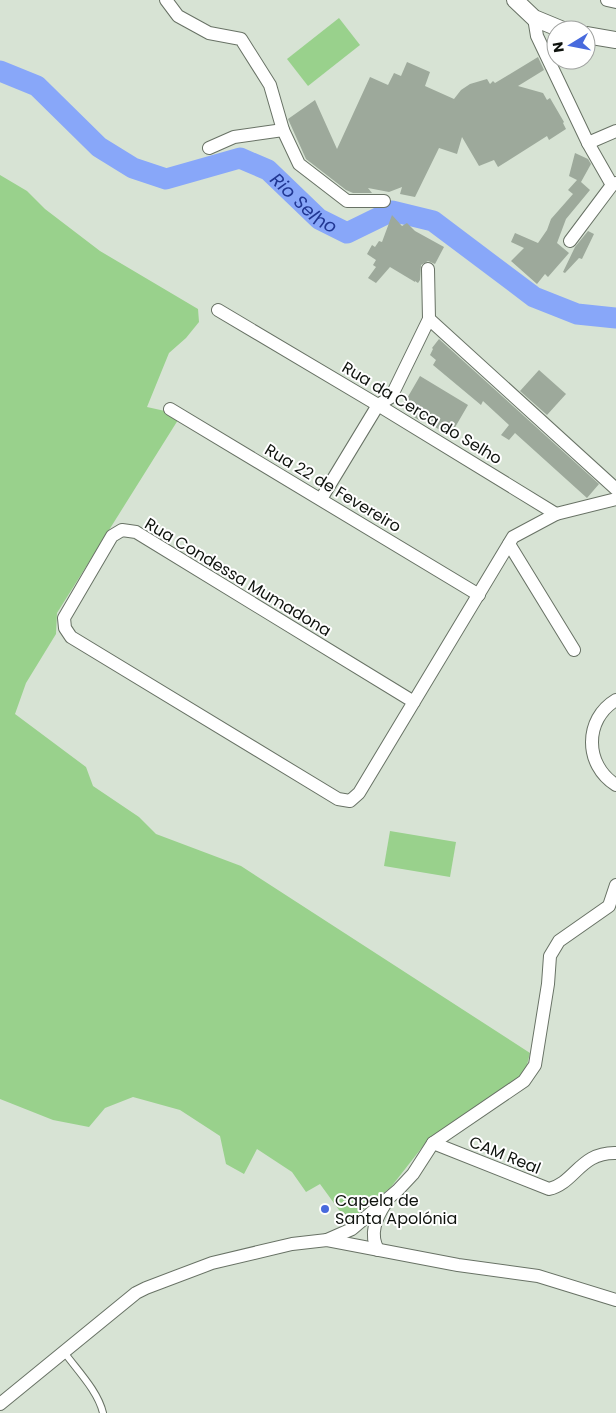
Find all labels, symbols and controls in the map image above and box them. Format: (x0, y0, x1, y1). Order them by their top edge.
north arrow (546, 20, 596, 70)
text: N (547, 40, 569, 54)
water label: Rio Selho (265, 167, 342, 239)
street label: Rua da Cerca do Selho (338, 356, 506, 470)
street label: Rua 22 de Fevereiro (260, 438, 406, 538)
street label: Rua Condessa Mumadona (140, 512, 336, 642)
street label: CAM Real (466, 1130, 544, 1180)
place label: Capela de Santa Apolónia (335, 1189, 457, 1230)
marker: Capela de Santa Apolónia (319, 1203, 331, 1215)

